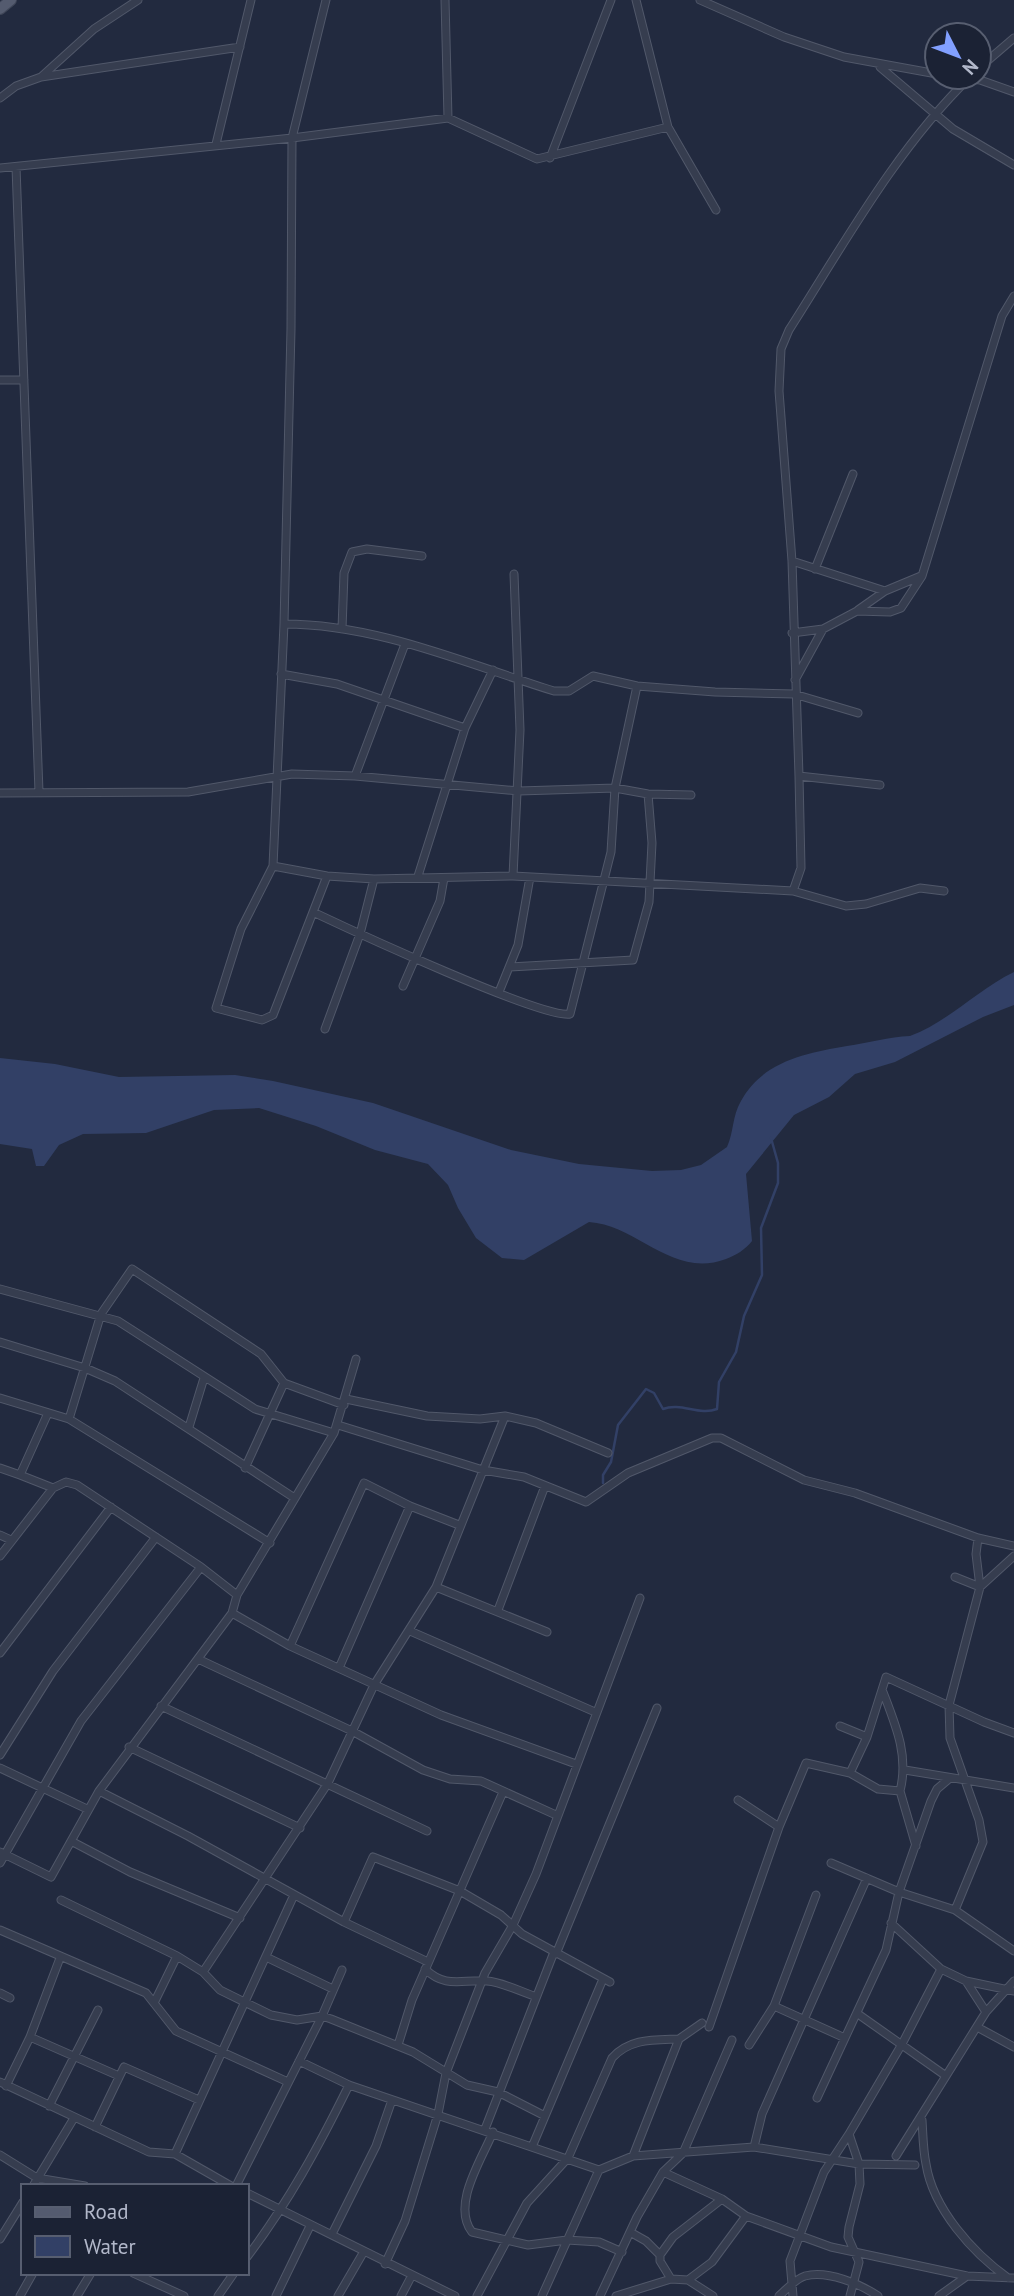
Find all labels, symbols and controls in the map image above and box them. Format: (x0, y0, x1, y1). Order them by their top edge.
north arrow (923, 21, 993, 91)
text: N (958, 55, 984, 80)
legend (21, 2184, 248, 2275)
text: Road (84, 2198, 128, 2225)
text: Water (84, 2233, 136, 2260)

